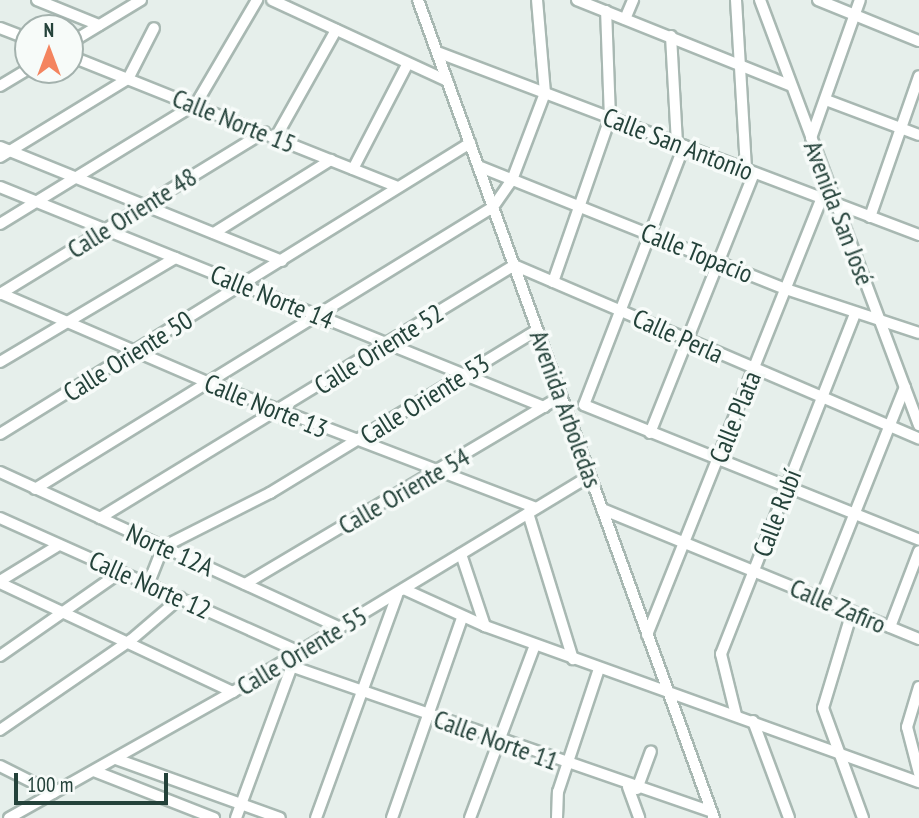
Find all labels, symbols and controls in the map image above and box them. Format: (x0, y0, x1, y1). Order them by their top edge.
north arrow (14, 14, 84, 84)
text: N (44, 18, 54, 42)
street label: Calle Norte 15 (168, 82, 300, 160)
street label: Calle San Antonio (598, 101, 758, 187)
street label: Avenida San José (797, 136, 881, 290)
street label: Calle Oriente 48 (62, 161, 202, 265)
street label: Calle Topacio (636, 216, 758, 290)
street label: Calle Norte 14 (206, 258, 338, 336)
street label: Calle Oriente 52 (309, 297, 449, 401)
street label: Calle Perla (628, 302, 728, 370)
street label: Calle Oriente 50 (58, 304, 198, 408)
street label: Avenida Arboledas (523, 326, 609, 492)
street label: Calle Oriente 53 (355, 347, 495, 451)
street label: Calle Norte 13 (200, 367, 332, 445)
street label: Calle Plata (703, 367, 767, 467)
street label: Calle Oriente 54 (333, 441, 475, 541)
street label: Calle Rubí (746, 465, 808, 561)
street label: Norte 12A (122, 517, 218, 583)
street label: Calle Norte 12 (84, 544, 216, 626)
street label: Calle Zafiro (785, 572, 891, 640)
street label: Calle Oriente 55 (231, 600, 373, 702)
street label: Calle Norte 11 (430, 703, 562, 777)
scale bar (18, 758, 172, 802)
text: 100 m (27, 771, 73, 798)

